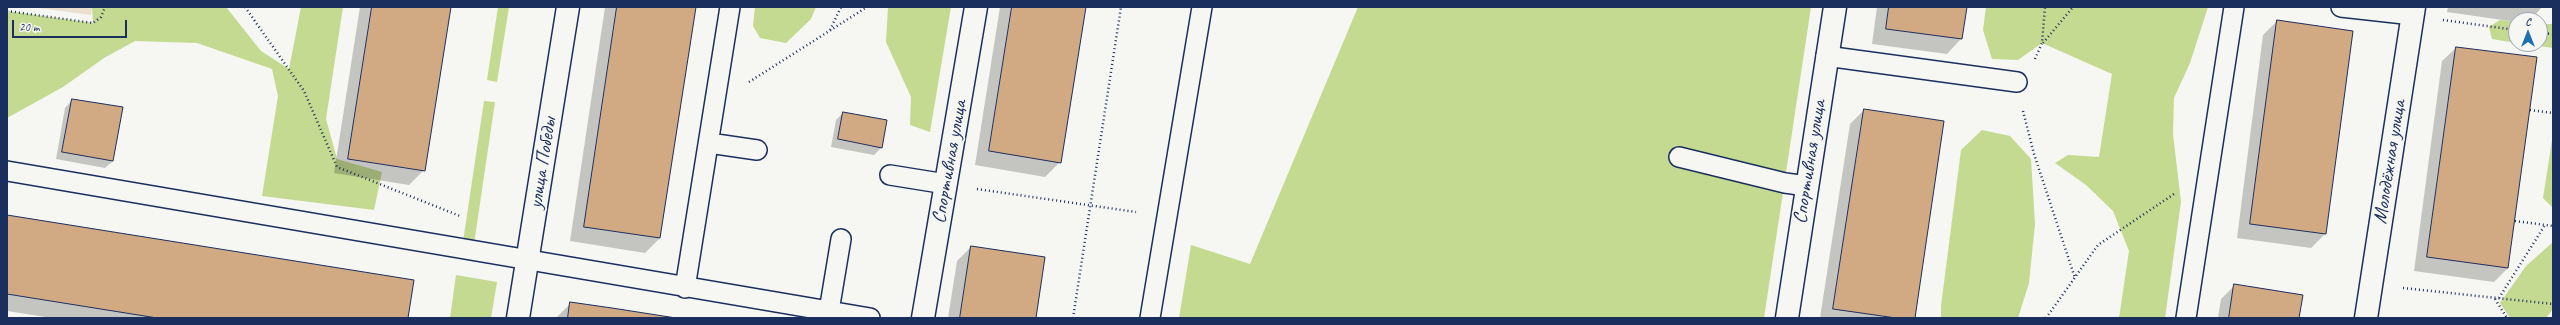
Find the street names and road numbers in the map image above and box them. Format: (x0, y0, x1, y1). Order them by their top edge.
street label: Спортивная улица (927, 98, 973, 226)
street label: Спортивная улица (1788, 98, 1832, 226)
street label: Молодёжная улица (2368, 98, 2412, 226)
street label: улица Победы (524, 116, 562, 210)

